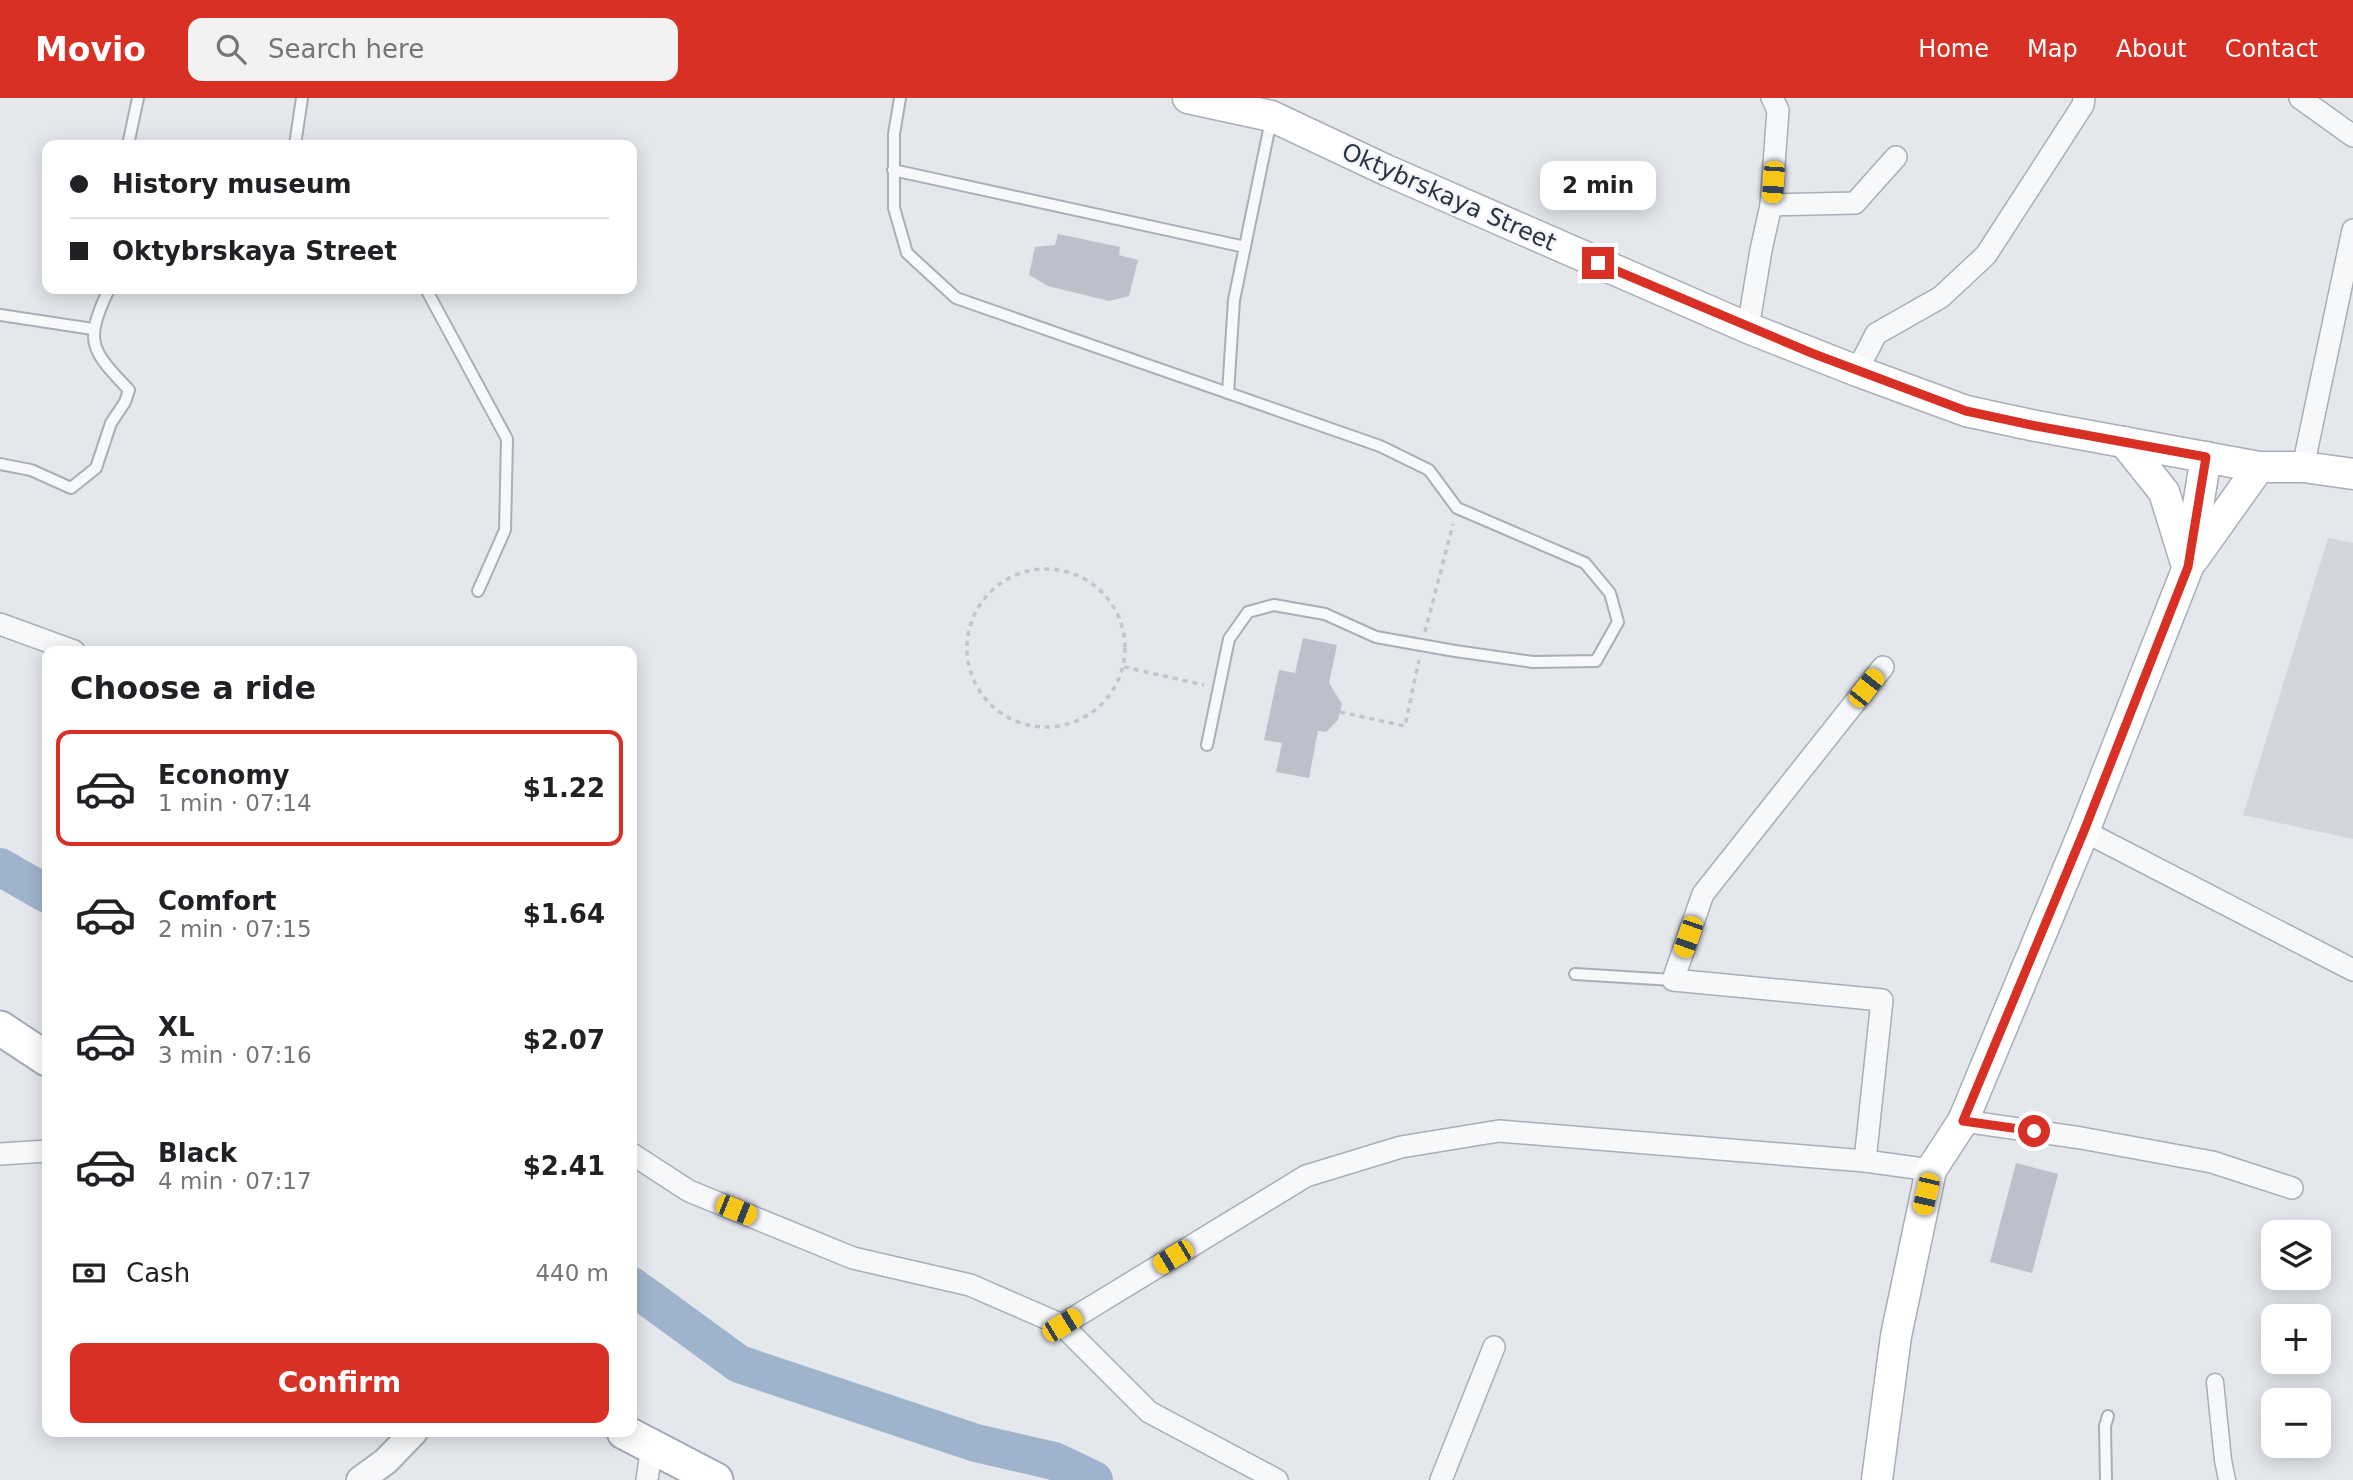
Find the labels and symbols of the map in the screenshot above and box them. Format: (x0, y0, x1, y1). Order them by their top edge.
street label: Oktybrskaya Street (1337, 137, 1561, 257)
car (1762, 160, 1785, 204)
callout: 2 min (1540, 162, 1656, 211)
route end (1582, 247, 1614, 279)
car (1845, 665, 1888, 711)
car (1672, 914, 1705, 960)
route start (2018, 1115, 2050, 1147)
car (1912, 1171, 1941, 1217)
car (713, 1192, 760, 1228)
car (1150, 1237, 1197, 1277)
car (1039, 1305, 1086, 1345)

